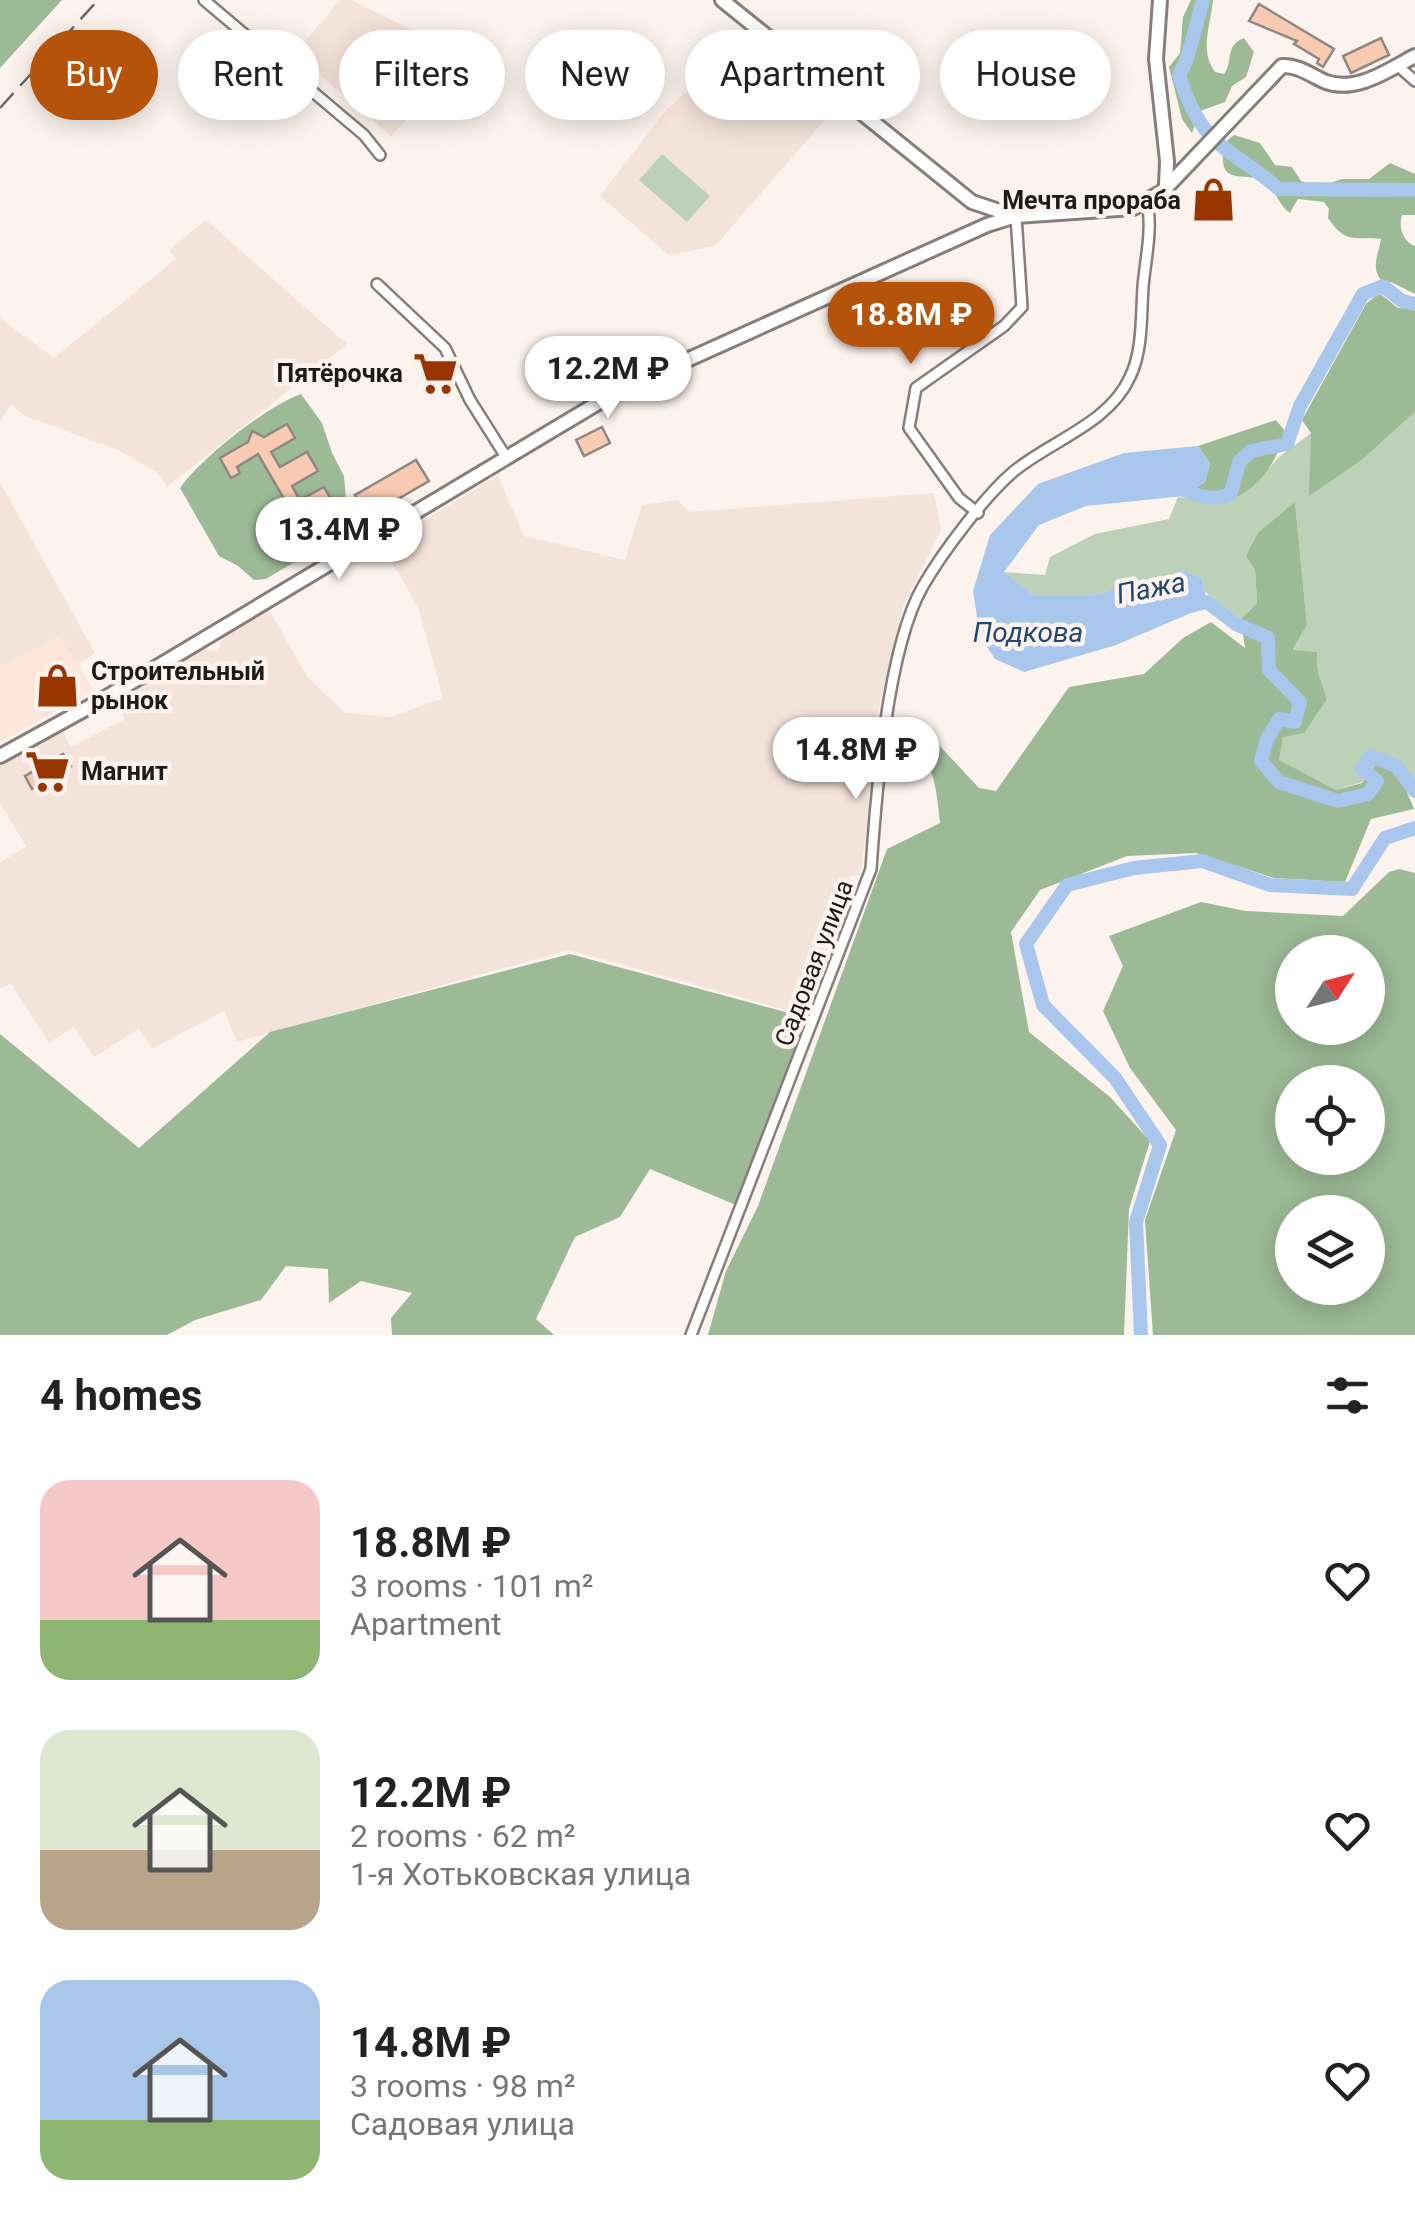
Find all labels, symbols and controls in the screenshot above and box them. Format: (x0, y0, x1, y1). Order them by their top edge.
chip: Buy (30, 30, 158, 120)
chip: Rent (178, 30, 319, 120)
chip: Filters (339, 30, 505, 120)
chip: New (525, 30, 665, 120)
chip: Apartment (685, 30, 920, 120)
chip: House (940, 30, 1111, 120)
shop icon: Мечта прораба (1190, 176, 1238, 224)
place label: Мечта прораба (1002, 186, 1181, 215)
pin: 18.8M ₽ (819, 282, 1003, 367)
text: 18.8M ₽ (850, 295, 972, 333)
pin: 12.2M ₽ (516, 336, 700, 421)
supermarket icon: Пятёрочка (412, 349, 460, 397)
text: 12.2M ₽ (547, 349, 669, 387)
place label: Пятёрочка (276, 359, 403, 388)
pin: 13.4M ₽ (247, 497, 431, 582)
text: 13.4M ₽ (278, 510, 400, 548)
water label: Пажа (1114, 565, 1188, 611)
water label: Подкова (973, 616, 1083, 649)
place label: Строительный рынок (91, 657, 265, 715)
shop icon: Строительный рынок (34, 661, 82, 709)
pin: 14.8M ₽ (764, 717, 948, 802)
text: 14.8M ₽ (795, 730, 917, 768)
supermarket icon: Магнит (24, 747, 72, 795)
place label: Магнит (81, 757, 168, 786)
street label: Садовая улица (769, 876, 859, 1050)
north arrow (1275, 935, 1385, 1045)
map controls (1275, 935, 1385, 1305)
button: locate (1275, 1065, 1385, 1175)
button: layers (1275, 1195, 1385, 1305)
icon: filters (1320, 1368, 1375, 1423)
text: 4 homes (40, 1371, 202, 1420)
text: 18.8M ₽ (350, 1518, 511, 1567)
icon: home (120, 1520, 240, 1640)
icon: heart (1320, 1553, 1375, 1608)
text: 3 rooms · 101 m² (350, 1567, 593, 1605)
text: Apartment (350, 1605, 502, 1643)
text: 12.2M ₽ (350, 1768, 511, 1817)
icon: home (120, 1770, 240, 1890)
icon: heart (1320, 1803, 1375, 1858)
text: 2 rooms · 62 m² (350, 1817, 575, 1855)
text: 1-я Хотьковская улица (350, 1855, 691, 1893)
text: 14.8M ₽ (350, 2018, 511, 2067)
icon: home (120, 2020, 240, 2140)
icon: heart (1320, 2053, 1375, 2108)
text: 3 rooms · 98 m² (350, 2067, 575, 2105)
text: Садовая улица (350, 2105, 575, 2143)

